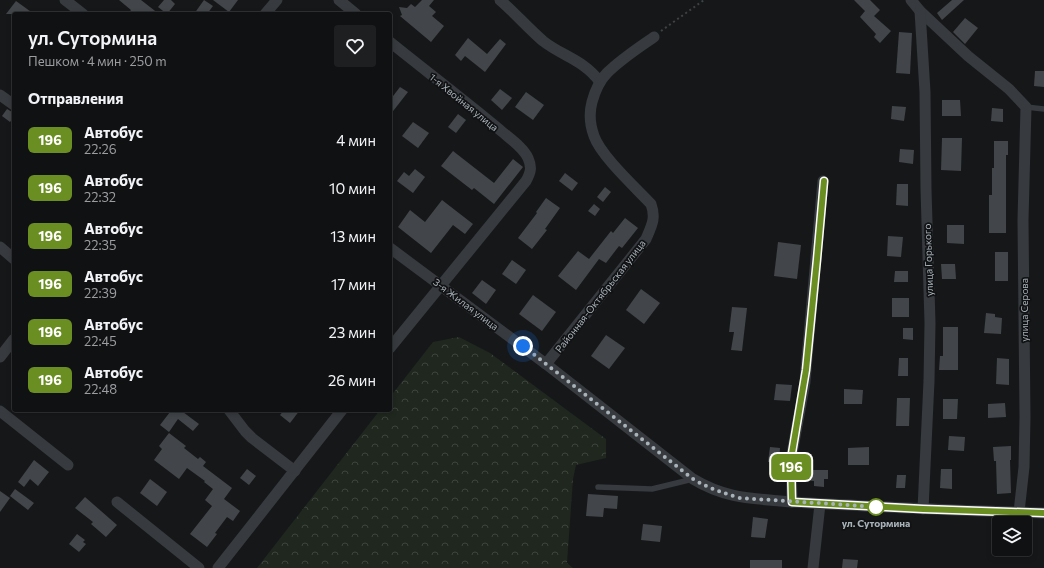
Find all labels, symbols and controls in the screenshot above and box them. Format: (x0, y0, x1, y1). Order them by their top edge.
button: heart (334, 25, 376, 67)
text: ул. Сутормина (28, 26, 157, 49)
text: Пешком · 4 мин · 250 m (28, 53, 167, 69)
street label: 1-я Хвойная улица (427, 71, 501, 133)
text: Отправления (28, 89, 124, 107)
text: Автобус (84, 123, 143, 141)
text: 196 (38, 131, 62, 148)
text: 4 мин (336, 131, 376, 149)
text: 22:26 (84, 141, 117, 157)
text: Автобус (84, 171, 143, 189)
text: 196 (38, 179, 62, 196)
text: 10 мин (329, 179, 376, 197)
text: 22:32 (84, 189, 116, 205)
text: Автобус (84, 219, 143, 237)
street label: улица Горького (921, 224, 935, 296)
text: 196 (38, 227, 62, 244)
text: 13 мин (330, 227, 376, 245)
text: 22:35 (84, 237, 116, 253)
street label: Районная-Октябрьская улица (552, 237, 648, 355)
text: Автобус (84, 267, 143, 285)
text: 196 (38, 275, 62, 292)
text: 17 мин (331, 275, 376, 293)
street label: 3-я Жилая улица (431, 276, 501, 332)
street label: улица Серова (1018, 278, 1030, 342)
text: 22:39 (84, 285, 117, 301)
text: Автобус (84, 315, 143, 333)
text: 196 (38, 323, 62, 340)
text: 23 мин (328, 323, 376, 341)
text: 22:45 (84, 333, 117, 349)
your location (513, 336, 533, 356)
text: Автобус (84, 363, 143, 381)
text: 196 (38, 371, 62, 388)
text: 26 мин (328, 371, 376, 389)
text: 22:48 (84, 381, 117, 397)
line badge: 196 (768, 454, 814, 480)
text: 196 (779, 458, 803, 475)
marker: ул. Сутормина (867, 498, 885, 516)
map controls (992, 516, 1032, 556)
button: layers (992, 516, 1032, 556)
place label: ул. Сутормина (842, 517, 910, 529)

